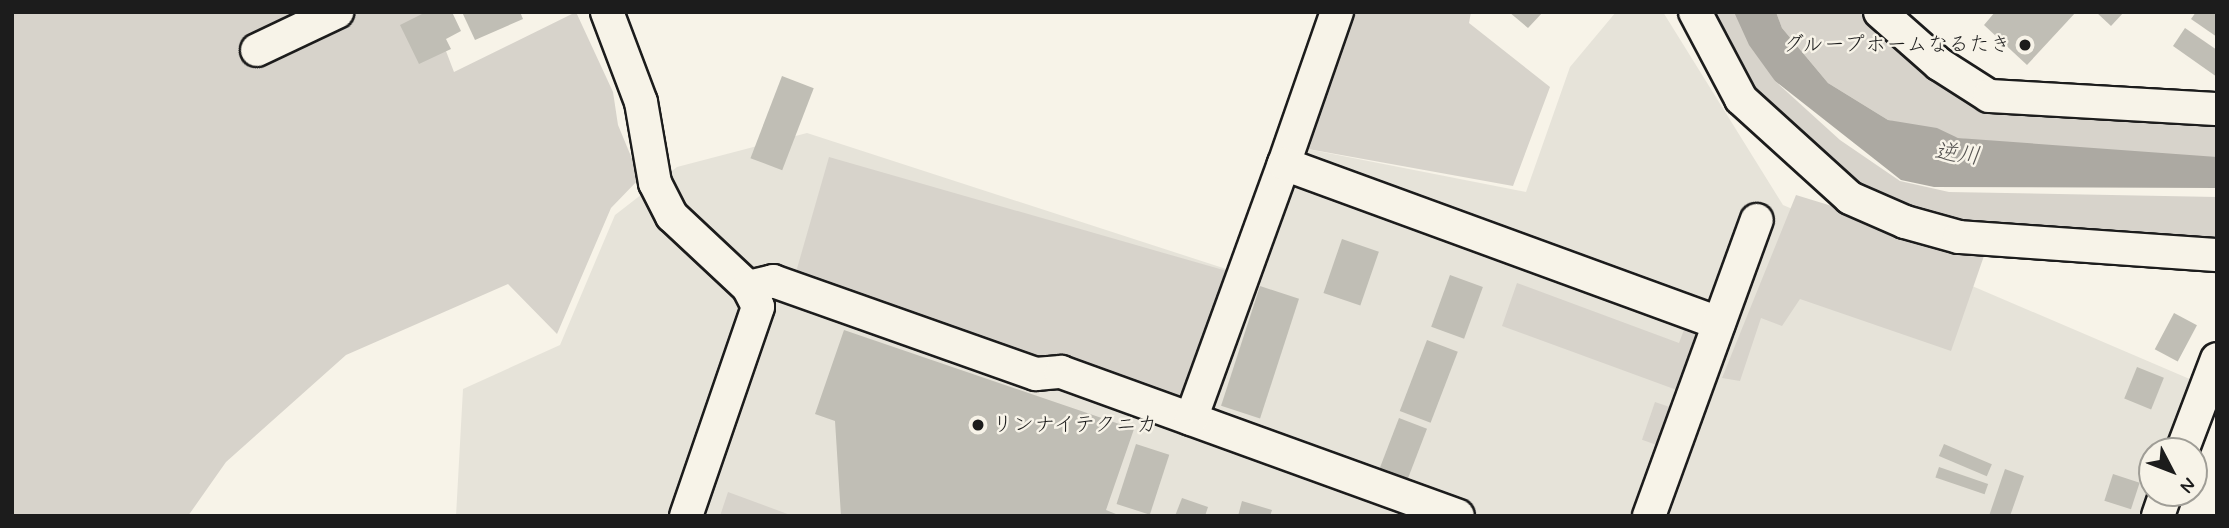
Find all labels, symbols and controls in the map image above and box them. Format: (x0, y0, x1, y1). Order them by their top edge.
place label: グループホームなるたき (1779, 32, 2011, 58)
marker: グループホームなるたき (2017, 37, 2033, 53)
water label: 逆川 (1932, 138, 1982, 172)
place label: リンナイテクニカ (992, 412, 1160, 438)
marker: リンナイテクニカ (970, 417, 986, 433)
north arrow (2138, 437, 2208, 507)
text: N (2174, 472, 2201, 498)

